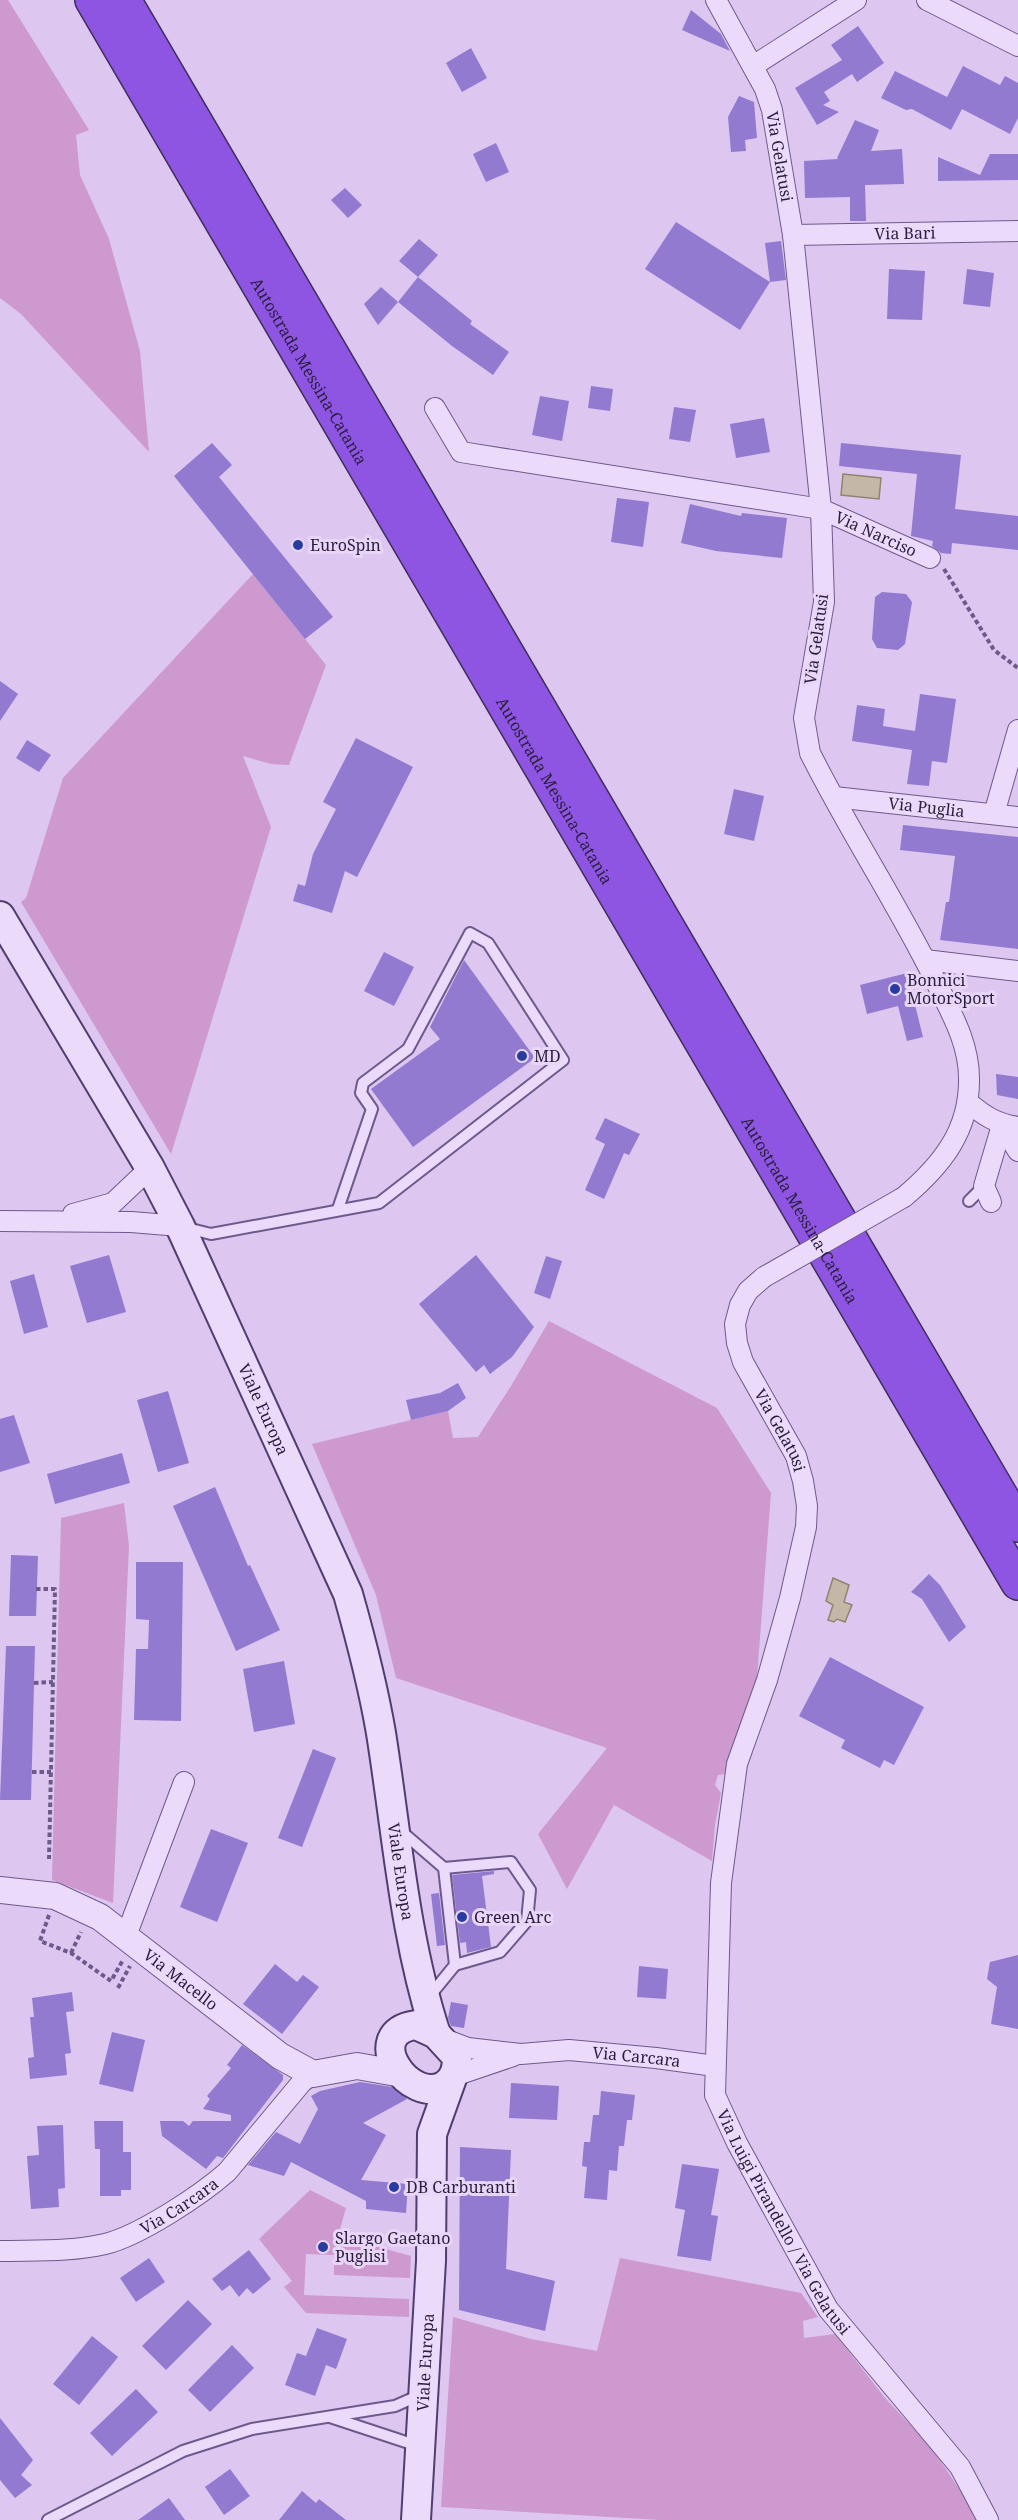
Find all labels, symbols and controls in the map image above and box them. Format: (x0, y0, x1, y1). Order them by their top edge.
street label: Via Gelatusi (761, 110, 798, 203)
street label: Via Bari (874, 221, 936, 245)
street label: Autostrada Messina-Catania (246, 273, 373, 469)
street label: Via Narciso (832, 506, 920, 562)
place label: EuroSpin (310, 534, 381, 556)
marker: EuroSpin (291, 538, 305, 552)
street label: Via Gelatusi (799, 592, 833, 686)
street label: Autostrada Messina-Catania (491, 693, 618, 888)
street label: Via Puglia (887, 792, 966, 822)
place label: Bonnici MotorSport (907, 969, 995, 1009)
marker: Bonnici MotorSport (888, 982, 902, 996)
place label: MD (534, 1045, 561, 1067)
marker: MD (515, 1049, 529, 1063)
street label: Autostrada Messina-Catania (736, 1112, 863, 1308)
street label: Viale Europa (233, 1360, 294, 1459)
street label: Via Gelatusi (749, 1385, 811, 1474)
street label: Viale Europa (383, 1821, 419, 1922)
place label: Green Arc (474, 1906, 551, 1928)
marker: Green Arc (455, 1910, 469, 1924)
street label: Via Macello (139, 1944, 223, 2015)
street label: Via Carcara (591, 2041, 682, 2072)
street label: Via Luigi Pirandello / Via Gelatusi (712, 2106, 856, 2339)
street label: Via Carcara (136, 2173, 223, 2239)
place label: DB Carburanti (406, 2176, 516, 2198)
marker: DB Carburanti (387, 2180, 401, 2194)
place label: Slargo Gaetano Puglisi (335, 2227, 450, 2267)
marker: Slargo Gaetano Puglisi (316, 2240, 330, 2254)
street label: Viale Europa (411, 2312, 439, 2412)

